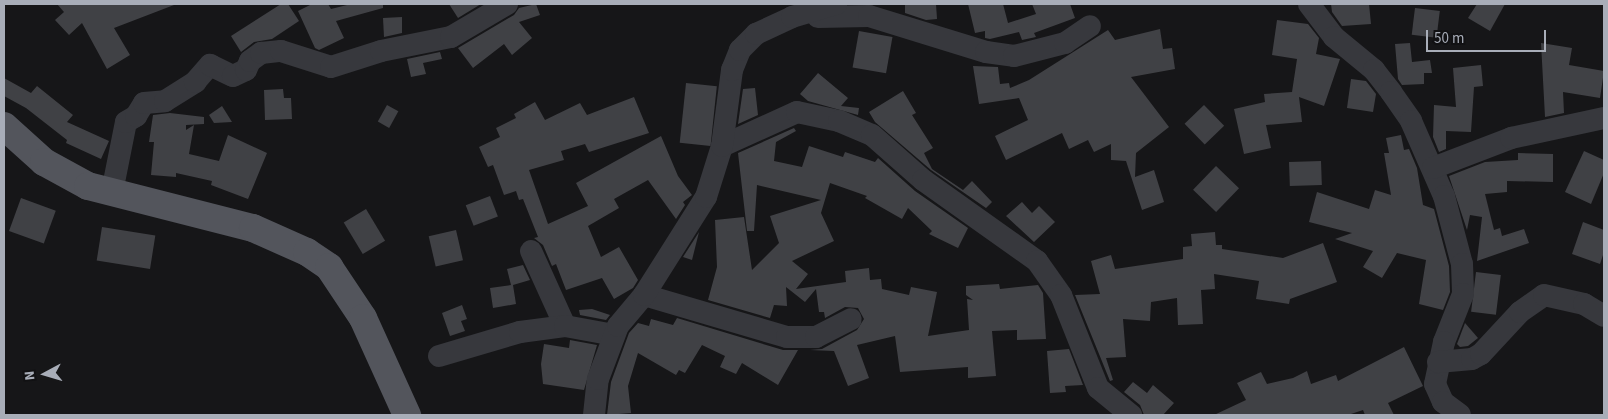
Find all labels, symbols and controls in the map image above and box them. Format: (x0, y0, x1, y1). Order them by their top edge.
scale bar (1428, 20, 1548, 52)
text: 50 m (1434, 28, 1464, 49)
north arrow (20, 349, 70, 399)
text: N (20, 370, 41, 381)

